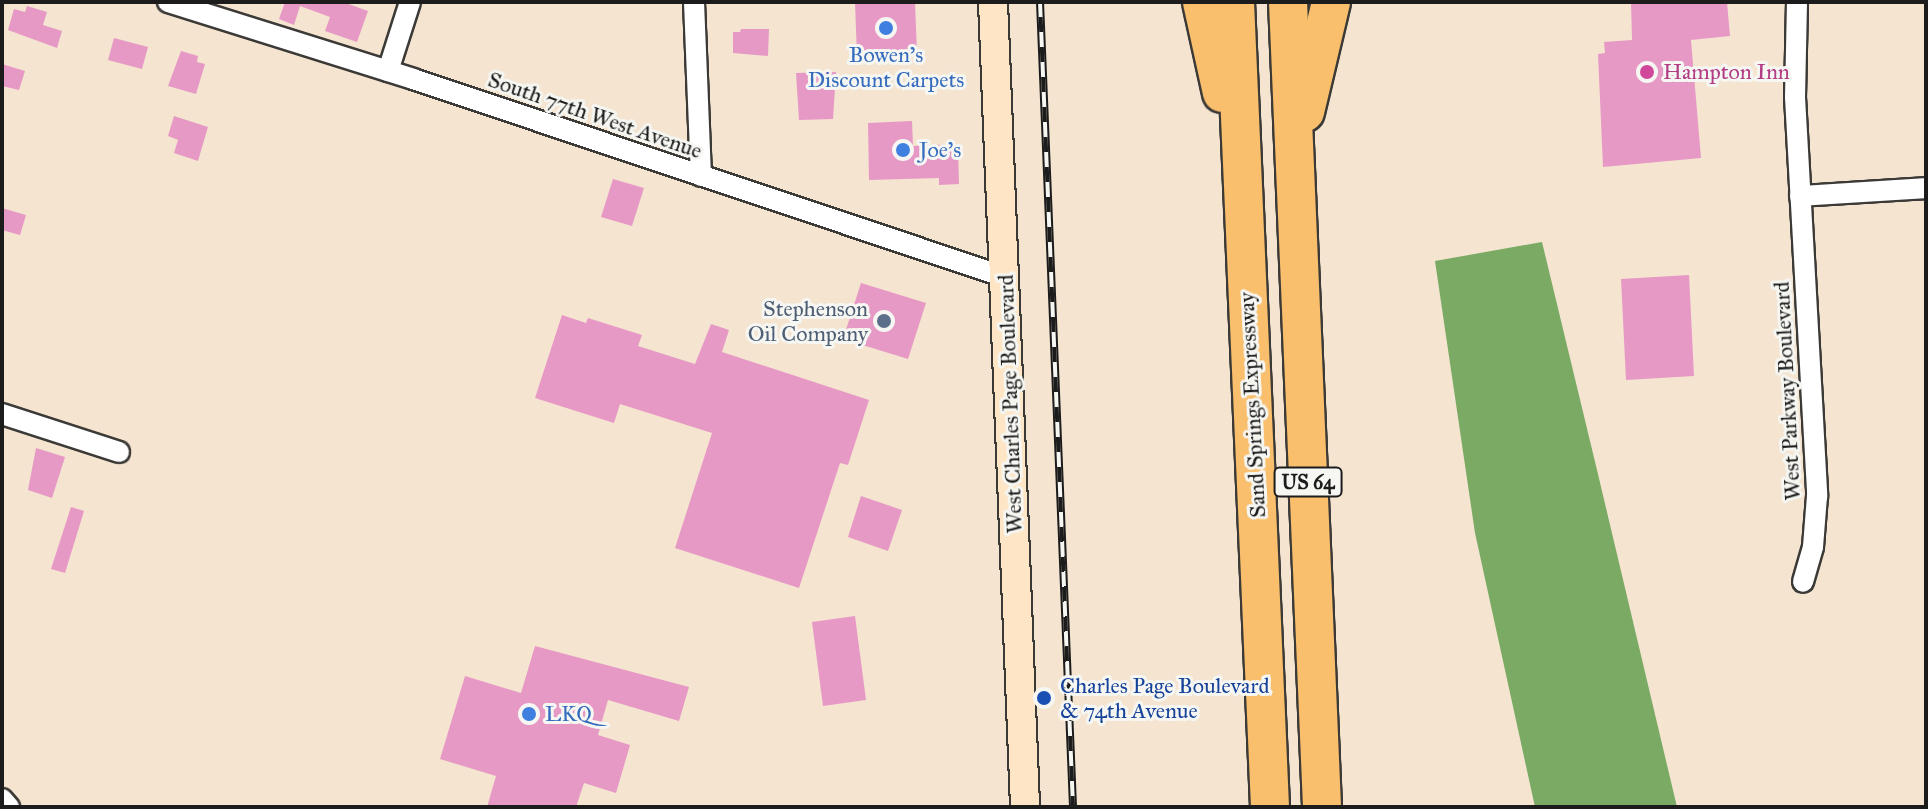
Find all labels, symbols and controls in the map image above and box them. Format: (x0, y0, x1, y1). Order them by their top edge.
marker: Bowen's Discount Carpets (877, 19, 895, 37)
place label: Bowen's Discount Carpets (808, 41, 964, 92)
place label: Hampton Inn (1663, 59, 1790, 85)
marker: Hampton Inn (1638, 63, 1656, 81)
street label: South 77th West Avenue (485, 66, 705, 164)
place label: Joe's (919, 137, 961, 163)
marker: Joe's (894, 141, 912, 159)
street label: West Charles Page Boulevard (992, 274, 1028, 534)
street label: West Parkway Boulevard (1768, 281, 1806, 501)
street label: Sand Springs Expressway (1233, 292, 1271, 518)
place label: Stephenson Oil Company (748, 295, 868, 346)
marker: Stephenson Oil Company (875, 312, 893, 330)
road number: US 64 (1272, 466, 1344, 498)
place label: Charles Page Boulevard & 74th Avenue (1060, 672, 1270, 724)
marker: Charles Page Boulevard & 74th Avenue (1035, 689, 1053, 707)
place label: LKQ (545, 701, 592, 727)
marker: LKQ (520, 705, 538, 723)

